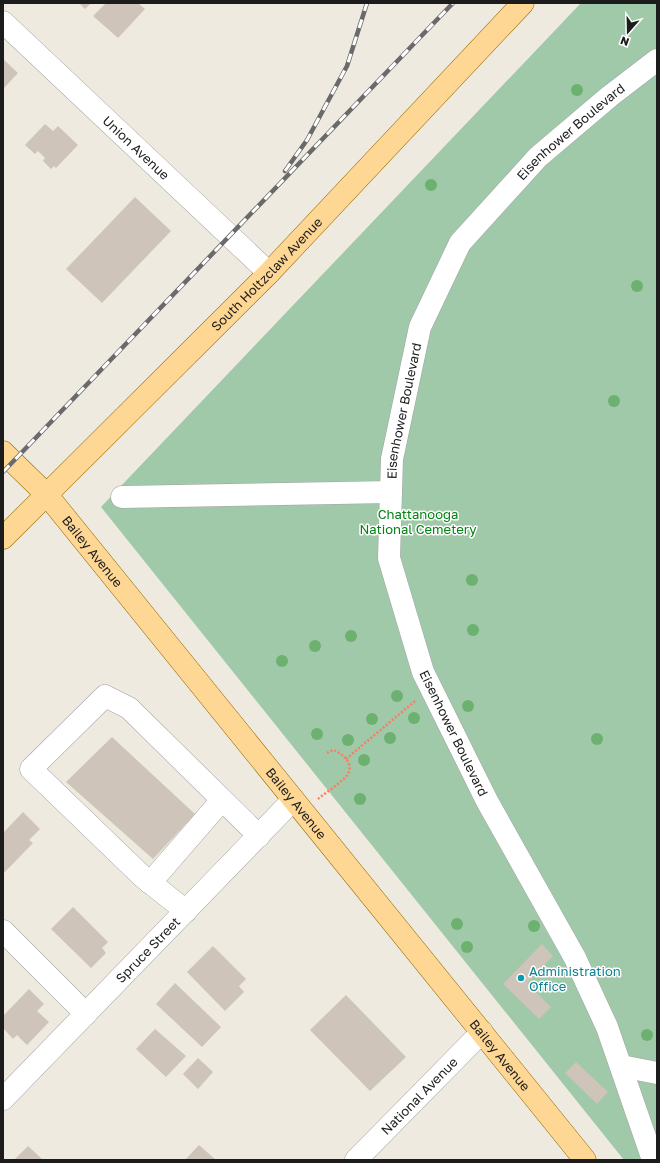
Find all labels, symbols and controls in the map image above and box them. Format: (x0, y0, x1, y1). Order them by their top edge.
north arrow (608, 12, 648, 52)
text: N (618, 34, 631, 49)
street label: Eisenhower Boulevard (513, 80, 628, 183)
street label: Union Avenue (99, 112, 173, 183)
street label: South Holtzclaw Avenue (208, 214, 325, 334)
street label: Eisenhower Boulevard (383, 341, 424, 479)
park label: Chattanooga National Cemetery (359, 506, 477, 537)
street label: Bailey Avenue (59, 512, 126, 590)
street label: Eisenhower Boulevard (416, 667, 492, 799)
street label: Bailey Avenue (263, 764, 330, 842)
street label: Spruce Street (112, 913, 183, 986)
place label: Administration Office (529, 963, 621, 994)
marker: Administration Office (516, 973, 526, 983)
street label: Bailey Avenue (466, 1016, 534, 1094)
street label: National Avenue (378, 1054, 461, 1138)

